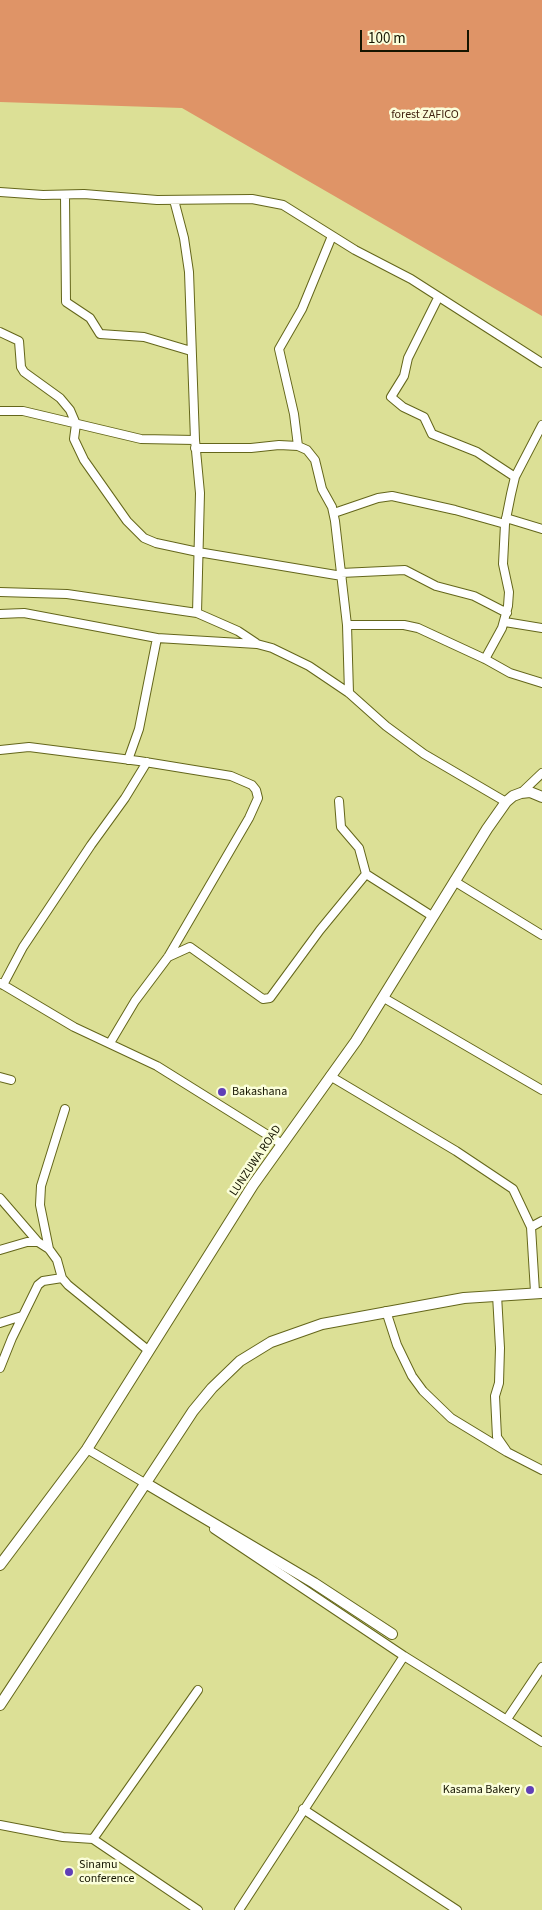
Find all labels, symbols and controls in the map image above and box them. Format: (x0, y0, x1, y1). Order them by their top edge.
scale bar (362, 20, 471, 52)
text: 100 m (368, 28, 406, 49)
park label: forest ZAFICO (391, 108, 459, 122)
place label: Bakashana (232, 1085, 287, 1099)
marker: Bakashana (216, 1086, 228, 1098)
street label: LUNZUWA ROAD (227, 1123, 285, 1199)
place label: Kasama Bakery (443, 1783, 520, 1797)
marker: Kasama Bakery (524, 1784, 536, 1796)
place label: Sinamu conference (79, 1858, 134, 1886)
marker: Sinamu conference (63, 1866, 75, 1878)

